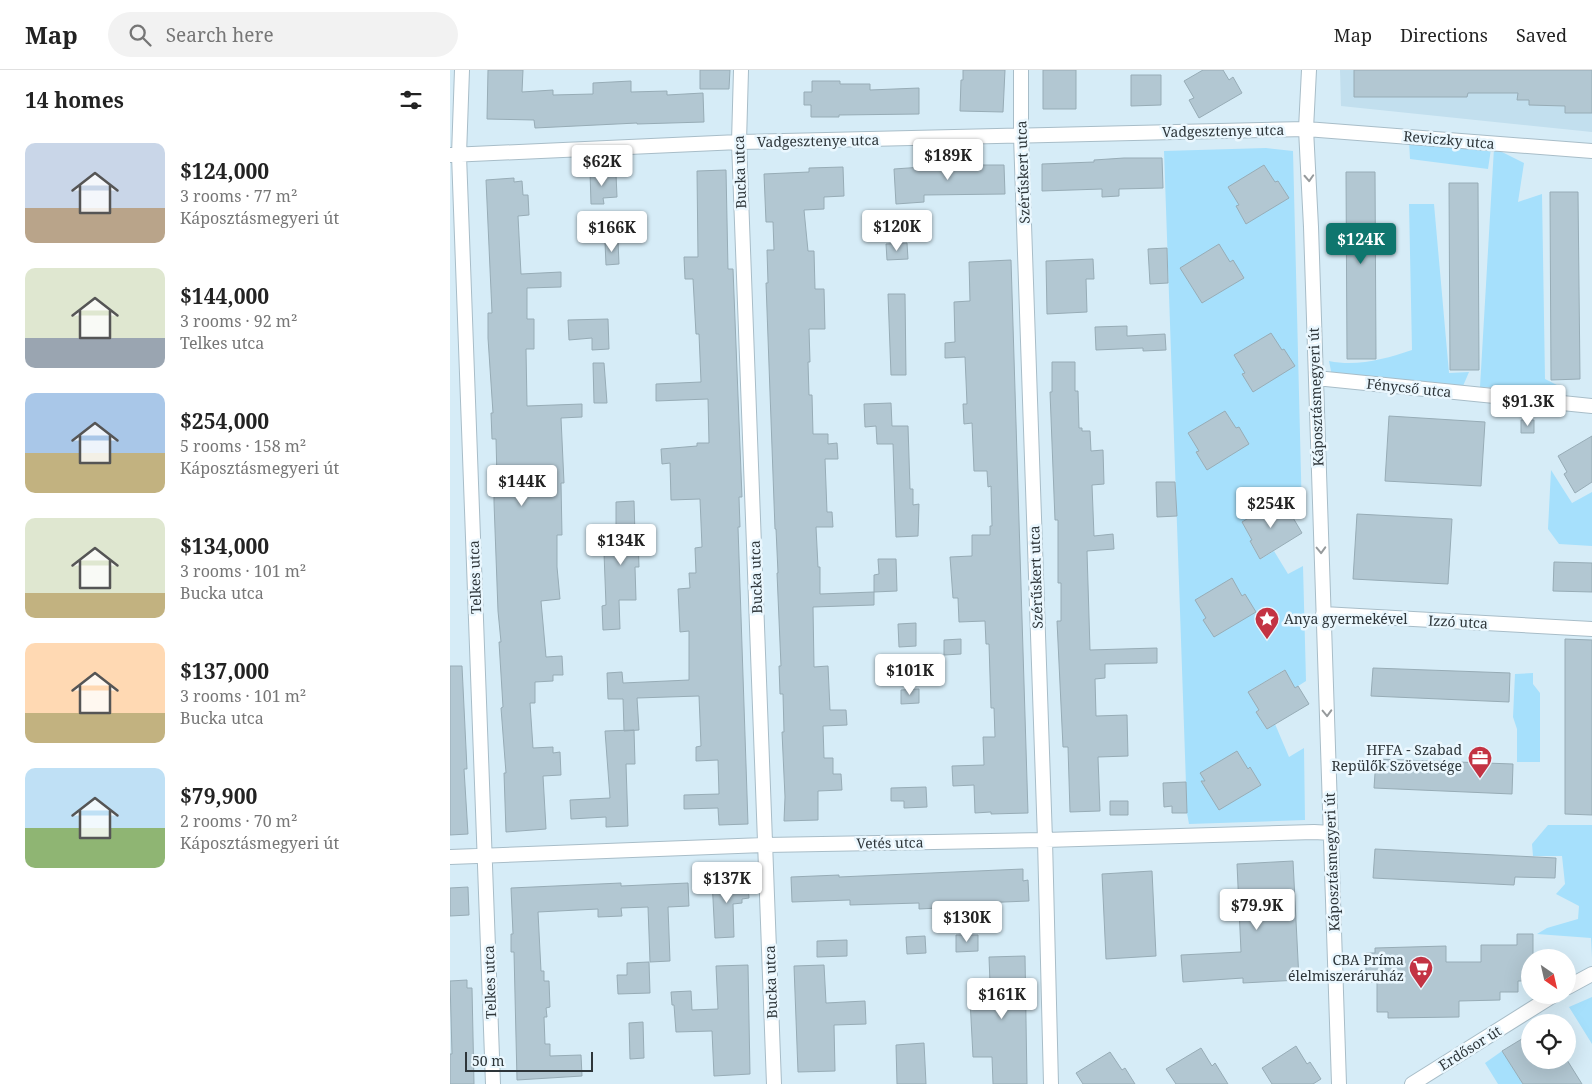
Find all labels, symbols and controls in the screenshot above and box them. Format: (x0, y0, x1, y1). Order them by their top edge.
search box (108, 12, 458, 57)
text: Map (25, 18, 78, 51)
icon: search (126, 21, 154, 49)
text: Search here (166, 22, 274, 48)
text: Map (1334, 23, 1372, 47)
text: Directions (1400, 23, 1488, 47)
text: Saved (1516, 23, 1567, 47)
text: 14 homes (25, 86, 124, 114)
icon: filters (397, 86, 425, 114)
street label: Szérűskert utca (1011, 120, 1034, 224)
street label: Vadgesztenye utca (1162, 120, 1284, 141)
street label: Reviczky utca (1403, 126, 1496, 153)
street label: Vadgesztenye utca (757, 130, 879, 151)
street label: Bucka utca (729, 135, 750, 209)
pin: $189K (913, 138, 983, 181)
pin: $62K (572, 144, 632, 187)
text: $189K (924, 144, 972, 166)
text: $62K (583, 150, 621, 172)
text: $124,000 (180, 157, 269, 185)
icon: home (65, 163, 125, 223)
one-way arrow (1303, 174, 1314, 182)
text: 3 rooms · 77 m² (180, 185, 297, 207)
text: Káposztásmegyeri út (180, 207, 339, 229)
pin: $166K (577, 210, 647, 253)
pin: $120K (862, 210, 932, 252)
text: $120K (873, 215, 921, 237)
text: $166K (588, 216, 636, 238)
pin: $124K (1326, 222, 1396, 265)
text: $124K (1337, 228, 1385, 250)
text: $144,000 (180, 282, 269, 310)
icon: home (65, 288, 125, 348)
text: 3 rooms · 92 m² (180, 310, 297, 332)
street label: Káposztásmegyeri út (1304, 327, 1327, 467)
text: Telkes utca (180, 332, 264, 354)
street label: Fénycső utca (1366, 374, 1453, 401)
pin: $91.3K (1487, 384, 1569, 427)
text: $91.3K (1502, 390, 1554, 412)
text: $254,000 (180, 407, 269, 435)
icon: home (65, 413, 125, 473)
text: 5 rooms · 158 m² (180, 435, 306, 457)
text: Káposztásmegyeri út (180, 457, 339, 479)
pin: $144K (487, 464, 557, 507)
text: $144K (498, 470, 546, 492)
pin: $254K (1236, 486, 1306, 529)
text: $254K (1247, 492, 1295, 514)
pin: $134K (586, 524, 656, 566)
street label: Szérűskert utca (1024, 525, 1047, 629)
text: $134K (597, 529, 645, 551)
text: $134,000 (180, 532, 269, 560)
icon: home (65, 538, 125, 598)
street label: Telkes utca (464, 540, 485, 614)
street label: Bucka utca (745, 540, 766, 614)
one-way arrow (1316, 546, 1327, 554)
text: 3 rooms · 101 m² (180, 560, 306, 582)
text: Bucka utca (180, 582, 264, 604)
place icon: Anya gyermekével (1254, 606, 1280, 640)
place label: Anya gyermekével (1284, 609, 1408, 628)
street label: Izzó utca (1428, 610, 1488, 633)
pin: $101K (875, 654, 945, 696)
text: $137,000 (180, 657, 269, 685)
text: $101K (886, 659, 934, 681)
icon: home (65, 663, 125, 723)
text: 3 rooms · 101 m² (180, 685, 306, 707)
text: Bucka utca (180, 707, 264, 729)
one-way arrow (1321, 709, 1332, 717)
place label: HFFA - Szabad Repülők Szövetsége (1331, 740, 1462, 775)
office icon: HFFA - Szabad Repülők Szövetsége (1467, 745, 1493, 779)
text: $79,900 (180, 782, 257, 810)
icon: home (65, 788, 125, 848)
street label: Káposztásmegyeri út (1320, 792, 1343, 932)
text: 2 rooms · 70 m² (180, 810, 297, 832)
text: Káposztásmegyeri út (180, 832, 339, 854)
street label: Vetés utca (856, 832, 924, 853)
pin: $137K (692, 862, 762, 904)
text: $137K (703, 867, 751, 889)
pin: $79.9K (1216, 888, 1298, 931)
text: $79.9K (1231, 894, 1283, 916)
pin: $130K (932, 900, 1002, 943)
text: $130K (943, 906, 991, 928)
street label: Telkes utca (479, 945, 500, 1019)
street label: Bucka utca (760, 945, 781, 1019)
north arrow (1521, 949, 1576, 1004)
map controls (1521, 949, 1576, 1069)
place label: CBA Príma élelmiszeráruház (1288, 950, 1404, 985)
supermarket icon: CBA Príma élelmiszeráruház (1408, 955, 1434, 989)
pin: $161K (967, 978, 1037, 1020)
text: $161K (978, 983, 1026, 1005)
button: locate (1521, 1014, 1576, 1069)
street label: Erdősor út (1435, 1021, 1505, 1074)
scale bar (465, 1049, 592, 1072)
text: 50 m (472, 1051, 505, 1070)

